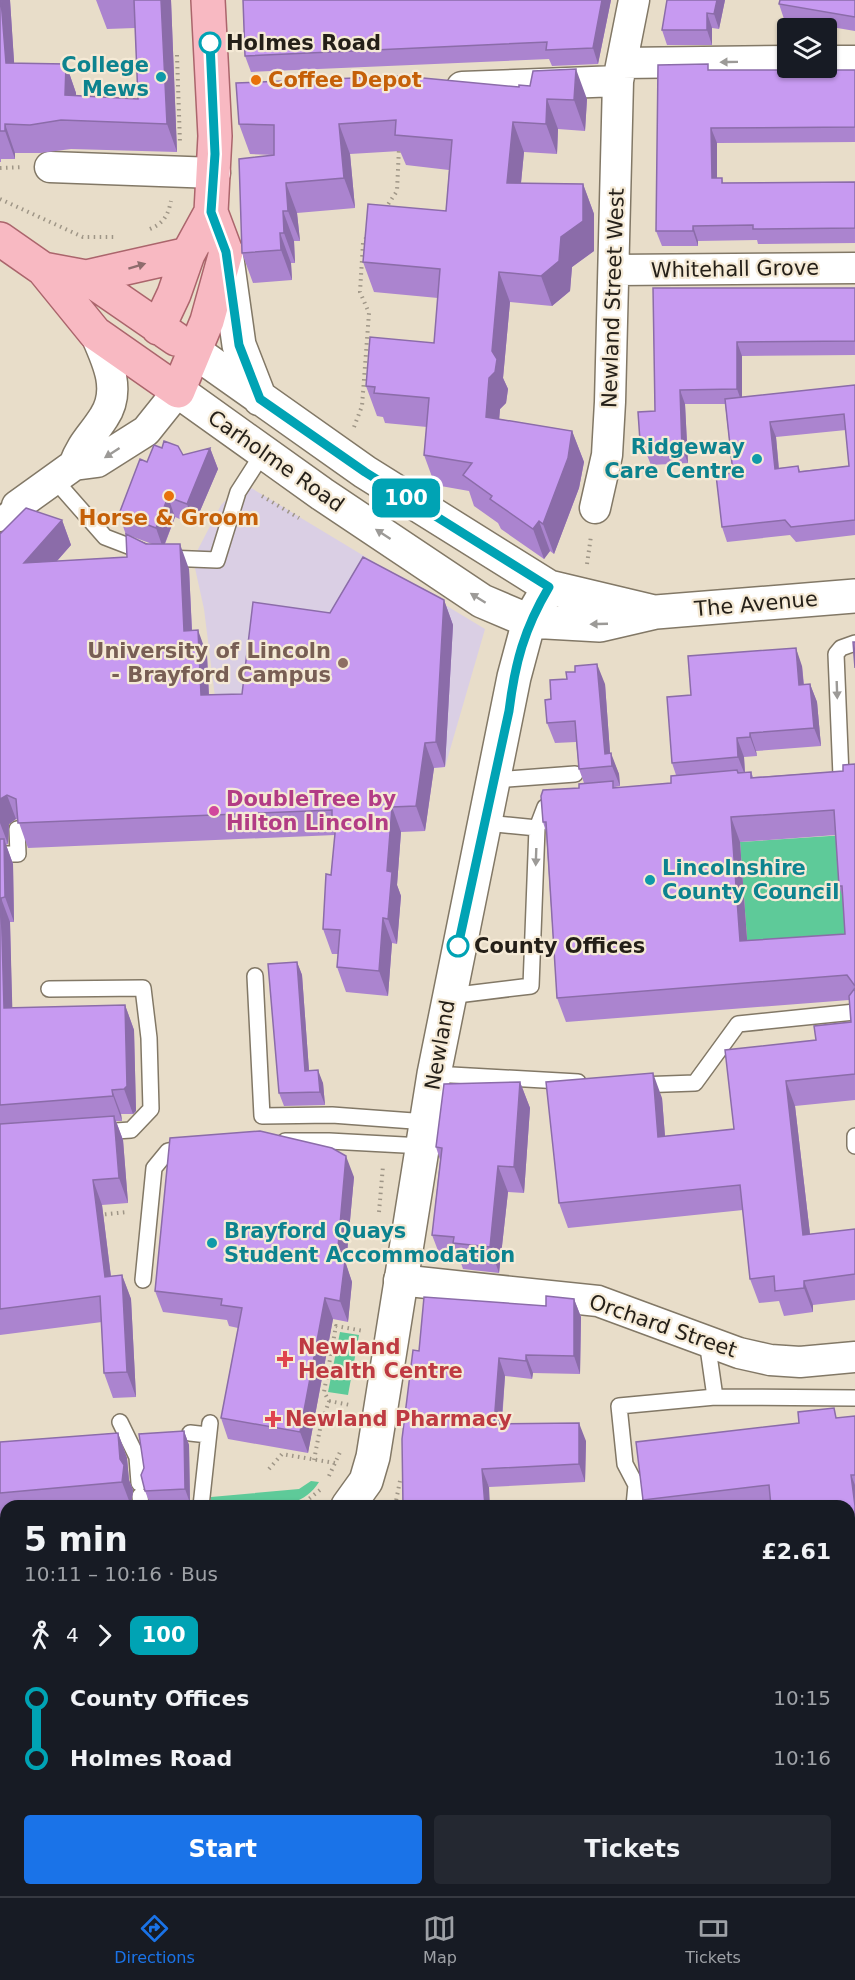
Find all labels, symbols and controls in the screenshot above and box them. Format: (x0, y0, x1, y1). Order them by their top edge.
map controls (777, 18, 837, 78)
button: layers (777, 18, 837, 78)
place label: Holmes Road (226, 31, 381, 55)
marker: Holmes Road (199, 32, 221, 54)
place label: College Mews (61, 53, 149, 101)
one-way arrow (720, 57, 739, 67)
place label: Coffee Depot (268, 68, 422, 92)
marker: College Mews (154, 70, 168, 84)
marker: Coffee Depot (249, 73, 263, 87)
street label: Newland Street West (597, 188, 629, 408)
street label: Whitehall Grove (651, 256, 819, 282)
one-way arrow (128, 261, 146, 270)
street label: Carholme Road (203, 405, 349, 517)
place label: Ridgeway Care Centre (604, 435, 745, 483)
one-way arrow (104, 447, 120, 458)
marker: Ridgeway Care Centre (750, 452, 764, 466)
line badge: 100 (372, 478, 440, 518)
text: 100 (384, 486, 428, 510)
marker: Horse & Groom (162, 489, 176, 503)
place label: Horse & Groom (79, 506, 259, 530)
one-way arrow (375, 529, 392, 540)
street label: The Avenue (692, 587, 819, 621)
one-way arrow (470, 593, 486, 604)
one-way arrow (590, 620, 609, 629)
place label: University of Lincoln - Brayford Campus (87, 639, 331, 687)
marker: University of Lincoln - Brayford Campus (336, 656, 350, 670)
one-way arrow (833, 680, 842, 699)
place label: DoubleTree by Hilton Lincoln (226, 787, 396, 835)
marker: DoubleTree by Hilton Lincoln (207, 804, 221, 818)
one-way arrow (531, 847, 540, 866)
place label: Lincolnshire County Council (662, 856, 839, 904)
marker: Lincolnshire County Council (643, 873, 657, 887)
place label: County Offices (474, 934, 645, 958)
marker: County Offices (447, 935, 469, 957)
street label: Newland (420, 998, 460, 1092)
place label: Brayford Quays Student Accommodation (224, 1219, 515, 1267)
marker: Brayford Quays Student Accommodation (205, 1236, 219, 1250)
street label: Orchard Street (586, 1290, 740, 1362)
place label: Newland Health Centre (298, 1335, 463, 1383)
marker: Newland Health Centre (276, 1350, 294, 1368)
place label: Newland Pharmacy (285, 1407, 512, 1431)
marker: Newland Pharmacy (266, 1412, 280, 1426)
text: 5 min (24, 1520, 128, 1559)
text: £2.61 (761, 1539, 831, 1564)
text: 10:11 – 10:16 · Bus (24, 1562, 218, 1586)
icon: walk (24, 1619, 57, 1652)
icon: forward (88, 1619, 121, 1652)
text: 4 (66, 1623, 79, 1647)
text: 100 (142, 1623, 186, 1647)
text: County Offices (70, 1686, 249, 1711)
text: 10:15 (773, 1686, 831, 1710)
text: Holmes Road (70, 1746, 232, 1771)
text: 10:16 (773, 1746, 831, 1770)
button: Start (24, 1815, 422, 1884)
button: Tickets (434, 1815, 831, 1884)
tab: Directions (114, 1912, 195, 1967)
tab: Map (423, 1912, 457, 1967)
tab: Tickets (685, 1912, 741, 1967)

